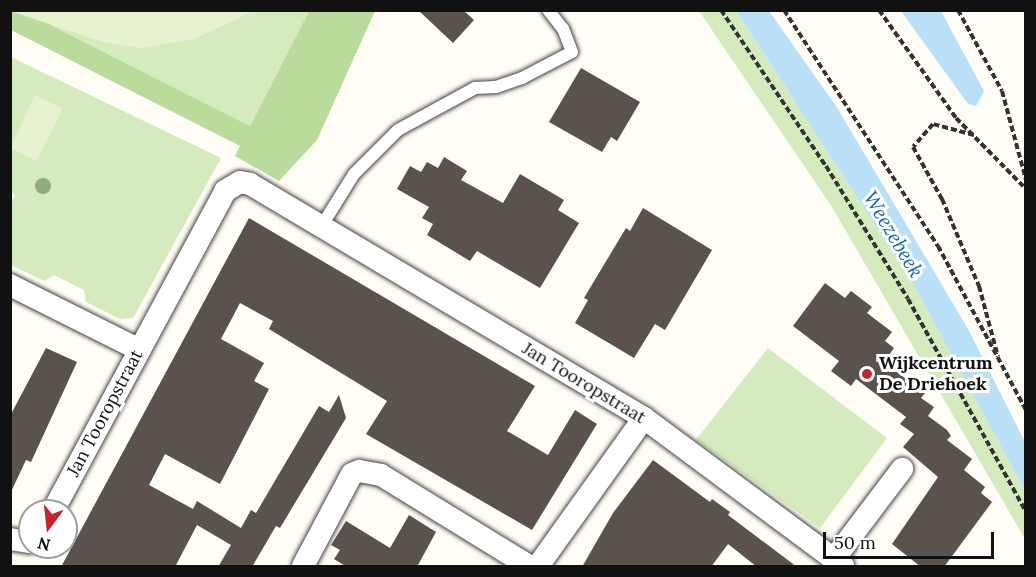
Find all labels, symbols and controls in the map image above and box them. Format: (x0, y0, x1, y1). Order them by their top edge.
water label: Weezebeek (859, 187, 929, 281)
street label: Jan Tooropstraat (518, 338, 650, 428)
street label: Jan Tooropstraat (63, 346, 147, 480)
place label: Wijkcentrum De Driehoek (879, 353, 993, 395)
marker: Wijkcentrum De Driehoek (860, 367, 874, 381)
north arrow (18, 499, 78, 559)
scale bar (826, 520, 997, 558)
text: 50 m (834, 531, 876, 554)
text: N (35, 533, 52, 556)

